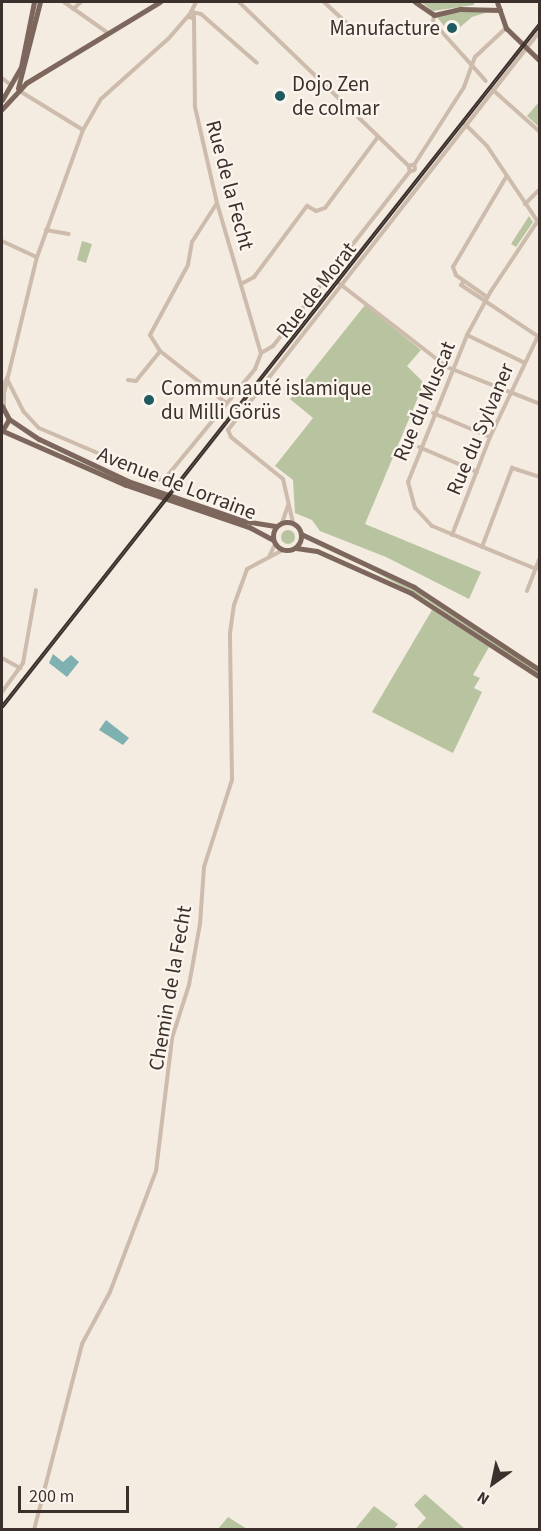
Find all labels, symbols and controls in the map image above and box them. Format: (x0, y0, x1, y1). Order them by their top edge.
place label: Manufacture (330, 15, 440, 41)
marker: Manufacture (445, 21, 459, 35)
place label: Dojo Zen de colmar (292, 71, 379, 121)
marker: Dojo Zen de colmar (273, 89, 287, 103)
street label: Rue de la Fecht (201, 118, 259, 252)
street label: Rue de Morat (271, 237, 361, 343)
street label: Rue du Muscat (387, 337, 461, 465)
street label: Rue du Sylvaner (441, 359, 519, 499)
place label: Communauté islamique du Milli Görüs (161, 375, 372, 425)
marker: Communauté islamique du Milli Görüs (142, 393, 156, 407)
street label: Avenue de Lorraine (94, 441, 260, 525)
street label: Chemin de la Fecht (143, 904, 197, 1072)
north arrow (463, 1453, 523, 1513)
scale bar (21, 1474, 132, 1512)
text: 200 m (29, 1484, 74, 1509)
text: N (473, 1486, 494, 1510)

